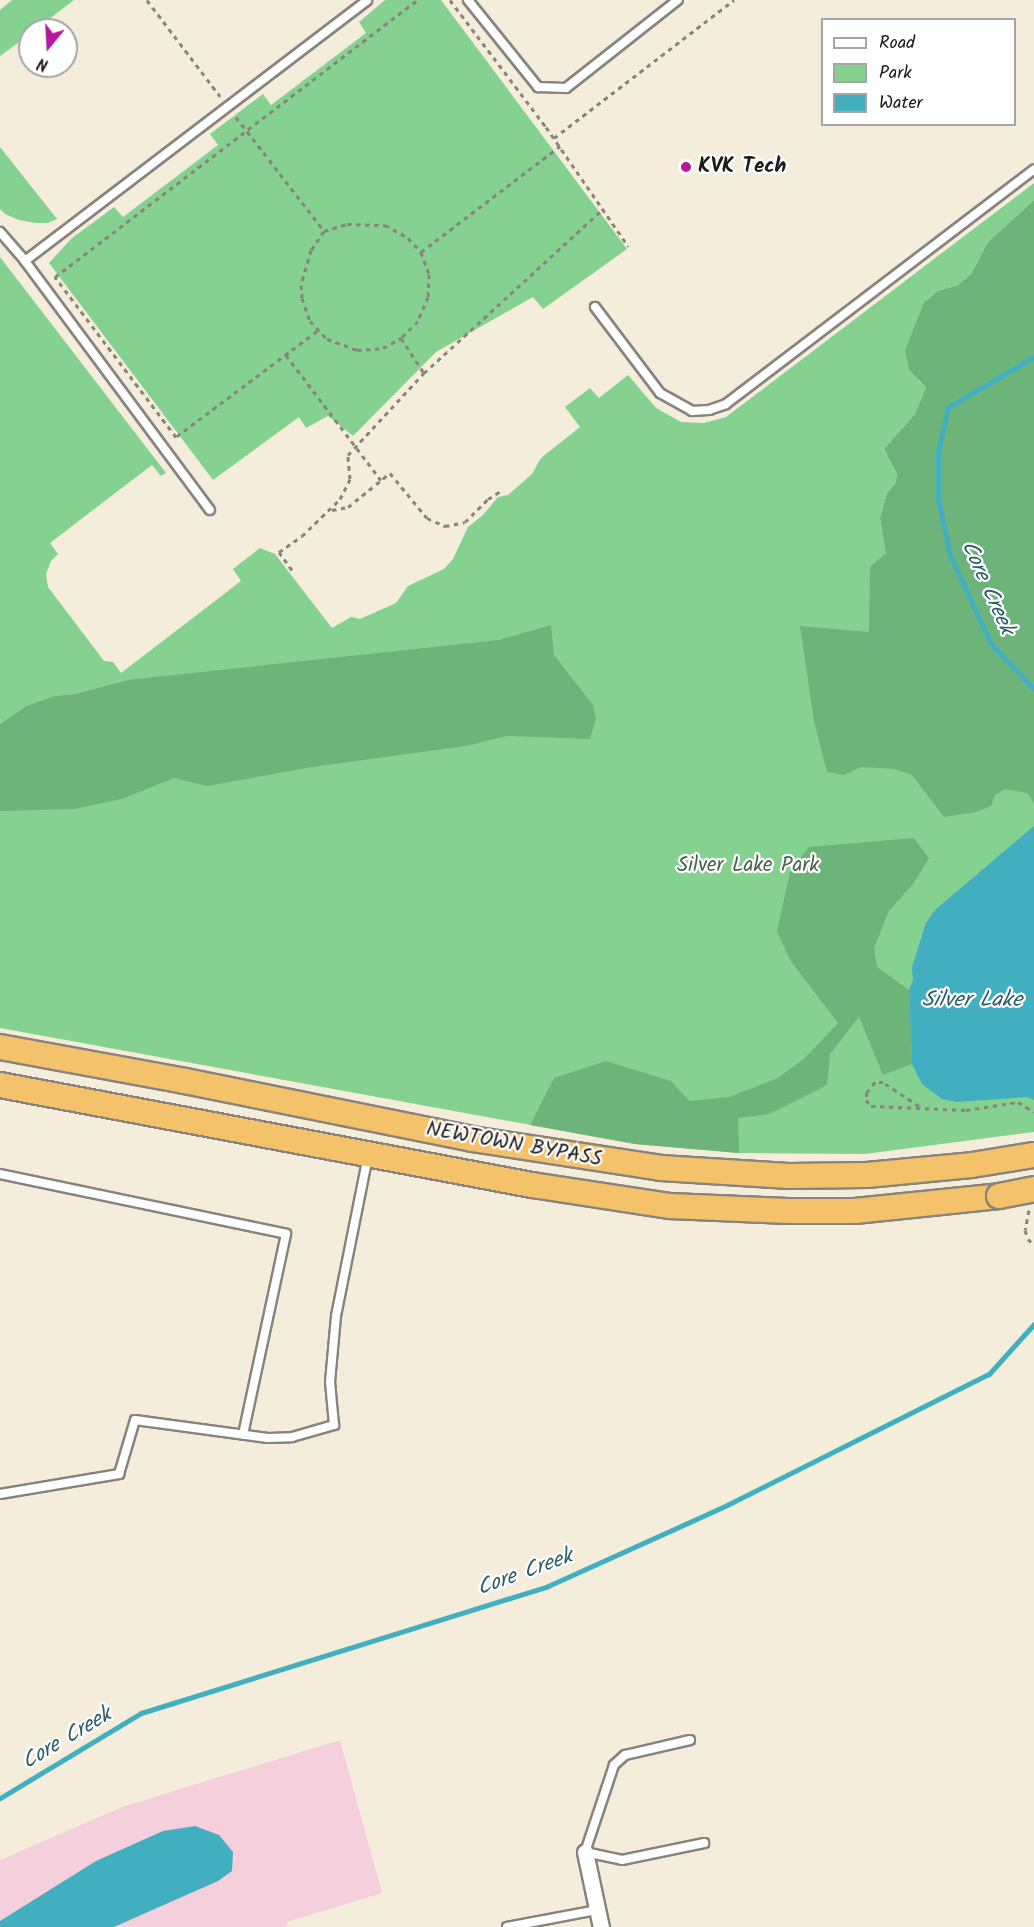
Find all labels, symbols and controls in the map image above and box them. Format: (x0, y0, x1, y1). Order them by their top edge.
north arrow (18, 18, 78, 78)
legend (821, 18, 1016, 126)
text: Road (879, 29, 915, 58)
text: N (34, 50, 52, 77)
text: Park (879, 59, 912, 88)
text: Water (879, 89, 923, 118)
place label: KVK Tech (698, 154, 786, 180)
marker: KVK Tech (679, 160, 693, 174)
water label: Core Creek (955, 537, 1019, 639)
park label: Silver Lake Park (677, 853, 819, 879)
water label: Silver Lake (922, 988, 1022, 1014)
street label: NEWTOWN BYPASS (424, 1117, 604, 1173)
water label: Core Creek (474, 1544, 576, 1602)
water label: Core Creek (17, 1702, 117, 1776)

